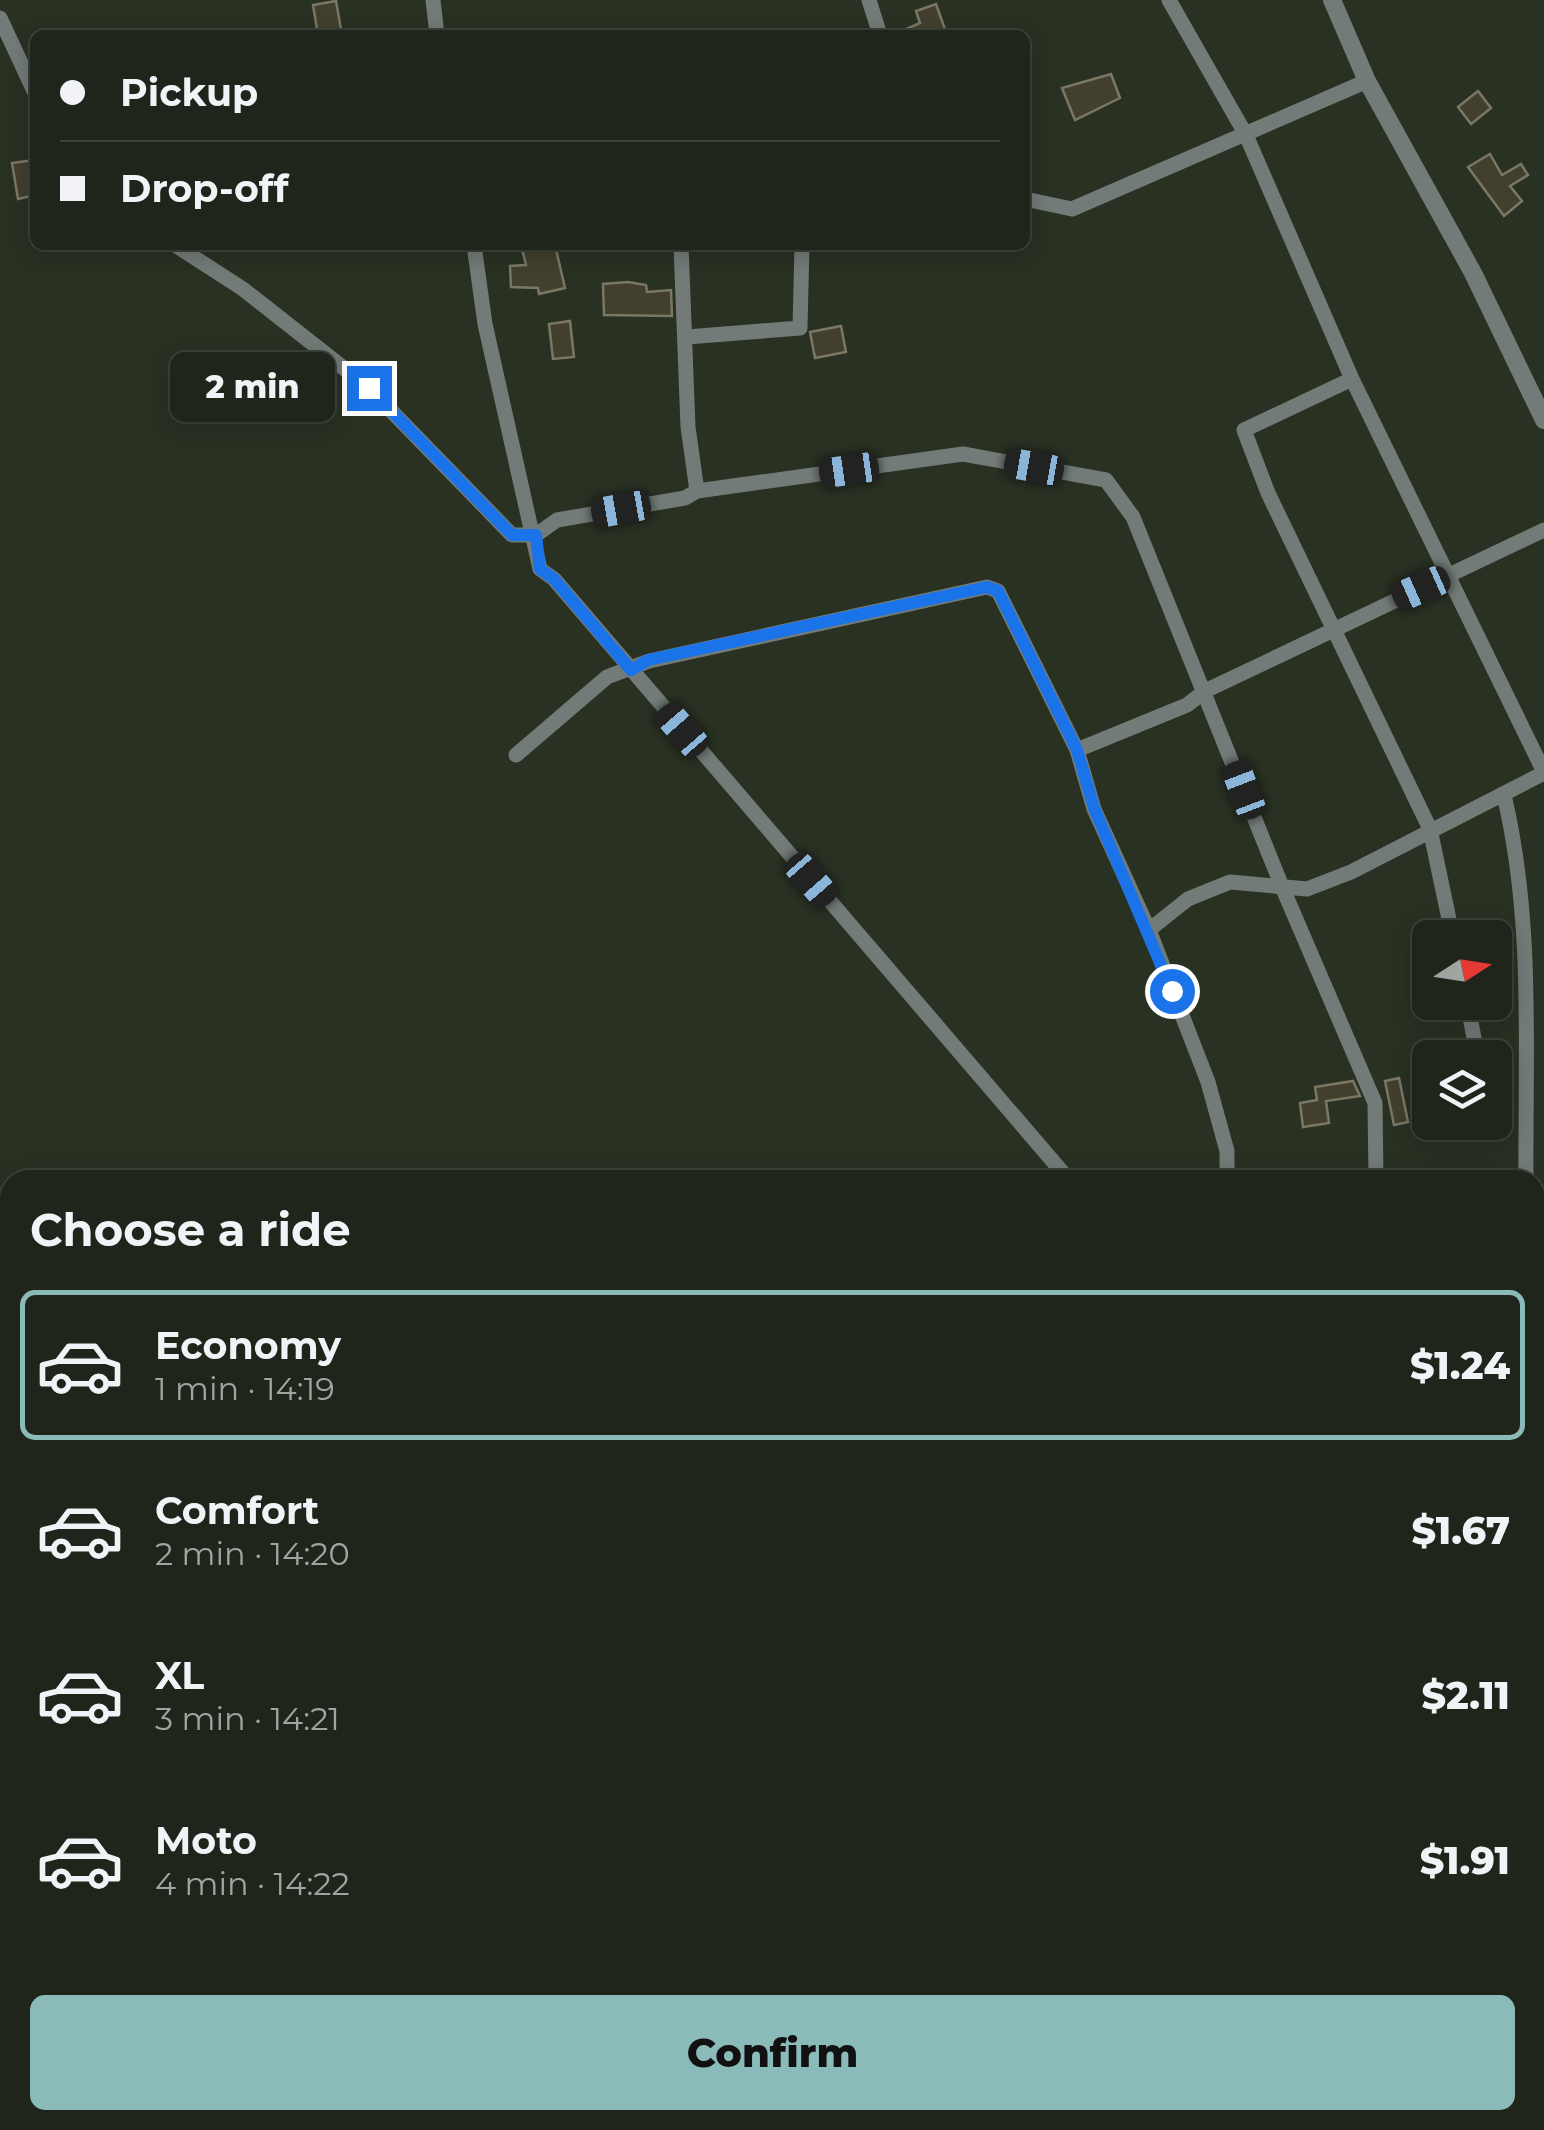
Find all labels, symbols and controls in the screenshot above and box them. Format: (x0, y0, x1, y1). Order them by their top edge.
text: Pickup (120, 69, 258, 116)
text: Drop-off (120, 165, 289, 212)
callout: 2 min (169, 353, 334, 423)
route end (347, 366, 392, 411)
text: 2 min (205, 367, 300, 406)
car (1002, 447, 1066, 487)
car (817, 451, 881, 489)
car (589, 489, 653, 529)
car (1387, 562, 1455, 614)
car (651, 698, 713, 762)
car (1219, 757, 1269, 823)
car (780, 848, 842, 912)
north arrow (1412, 920, 1512, 1020)
map controls (1412, 920, 1512, 1140)
route start (1150, 969, 1195, 1014)
button: layers (1412, 1040, 1512, 1140)
text: Choose a ride (30, 1202, 351, 1257)
icon: car (35, 1320, 125, 1410)
text: Economy (155, 1322, 341, 1369)
text: $1.24 (1410, 1342, 1510, 1389)
text: 1 min · 14:19 (155, 1369, 335, 1408)
icon: car (35, 1485, 125, 1575)
text: Comfort (155, 1487, 319, 1534)
text: $1.67 (1412, 1507, 1510, 1554)
text: 2 min · 14:20 (155, 1534, 350, 1573)
icon: car (35, 1650, 125, 1740)
text: XL (155, 1652, 204, 1699)
text: $2.11 (1421, 1672, 1510, 1719)
text: 3 min · 14:21 (155, 1699, 340, 1738)
icon: car (35, 1815, 125, 1905)
text: Moto (155, 1817, 257, 1864)
text: $1.91 (1420, 1837, 1510, 1884)
text: 4 min · 14:22 (155, 1864, 350, 1903)
button: Confirm (30, 1995, 1515, 2110)

